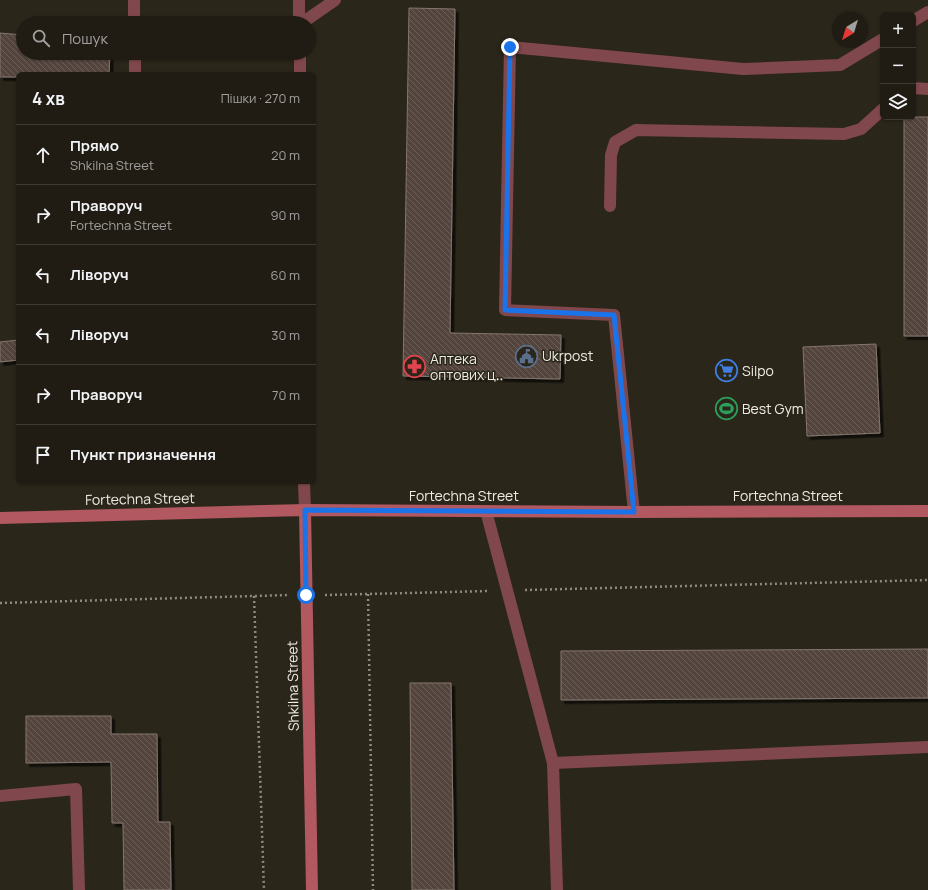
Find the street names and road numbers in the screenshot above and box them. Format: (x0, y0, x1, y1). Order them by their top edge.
street label: Fortechna Street (409, 486, 519, 505)
street label: Fortechna Street (733, 486, 843, 505)
street label: Fortechna Street (85, 488, 195, 509)
street label: Shkilna Street (282, 640, 303, 731)

